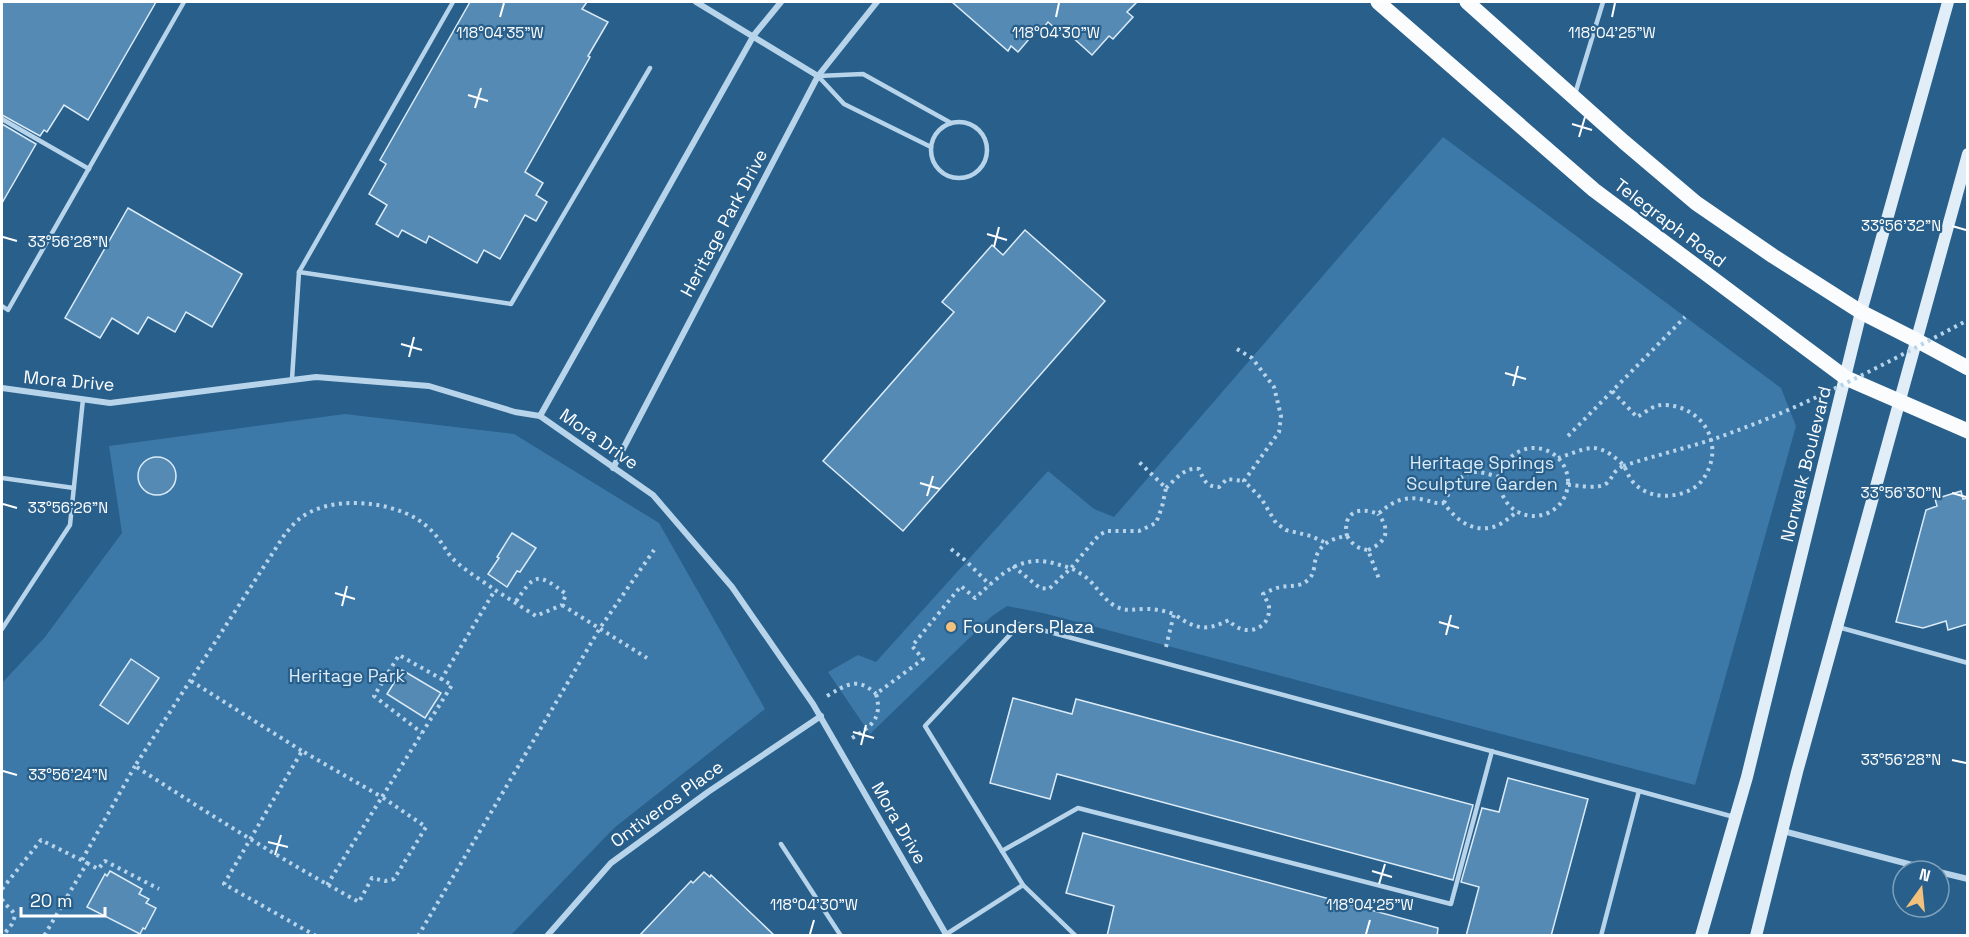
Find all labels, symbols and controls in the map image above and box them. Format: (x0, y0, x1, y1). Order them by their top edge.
text: 118°04'35"W (456, 23, 544, 42)
text: 118°04'30"W (1012, 23, 1100, 42)
text: 118°04'25"W (1568, 23, 1656, 42)
street label: Heritage Park Drive (675, 145, 772, 301)
street label: Telegraph Road (1610, 173, 1731, 272)
text: 33°56'32"N (1861, 216, 1941, 235)
text: 33°56'28"N (28, 232, 108, 251)
street label: Mora Drive (23, 365, 116, 396)
street label: Norwalk Boulevard (1775, 384, 1836, 544)
street label: Mora Drive (555, 403, 643, 474)
park label: Heritage Springs Sculpture Garden (1406, 451, 1558, 495)
text: 33°56'30"N (1861, 483, 1941, 502)
text: 33°56'26"N (28, 498, 108, 517)
place label: Founders Plaza (963, 615, 1094, 638)
marker: Founders Plaza (944, 620, 958, 634)
park label: Heritage Park (289, 664, 405, 687)
text: 33°56'28"N (1861, 750, 1941, 769)
street label: Ontiveros Place (606, 755, 728, 852)
text: 33°56'24"N (28, 765, 108, 784)
street label: Mora Drive (867, 777, 932, 868)
north arrow (1891, 859, 1951, 919)
text: N (1917, 863, 1933, 887)
scale bar (21, 880, 105, 918)
text: 20 m (30, 889, 73, 912)
text: 118°04'30"W (770, 895, 858, 914)
text: 118°04'25"W (1326, 895, 1414, 914)

